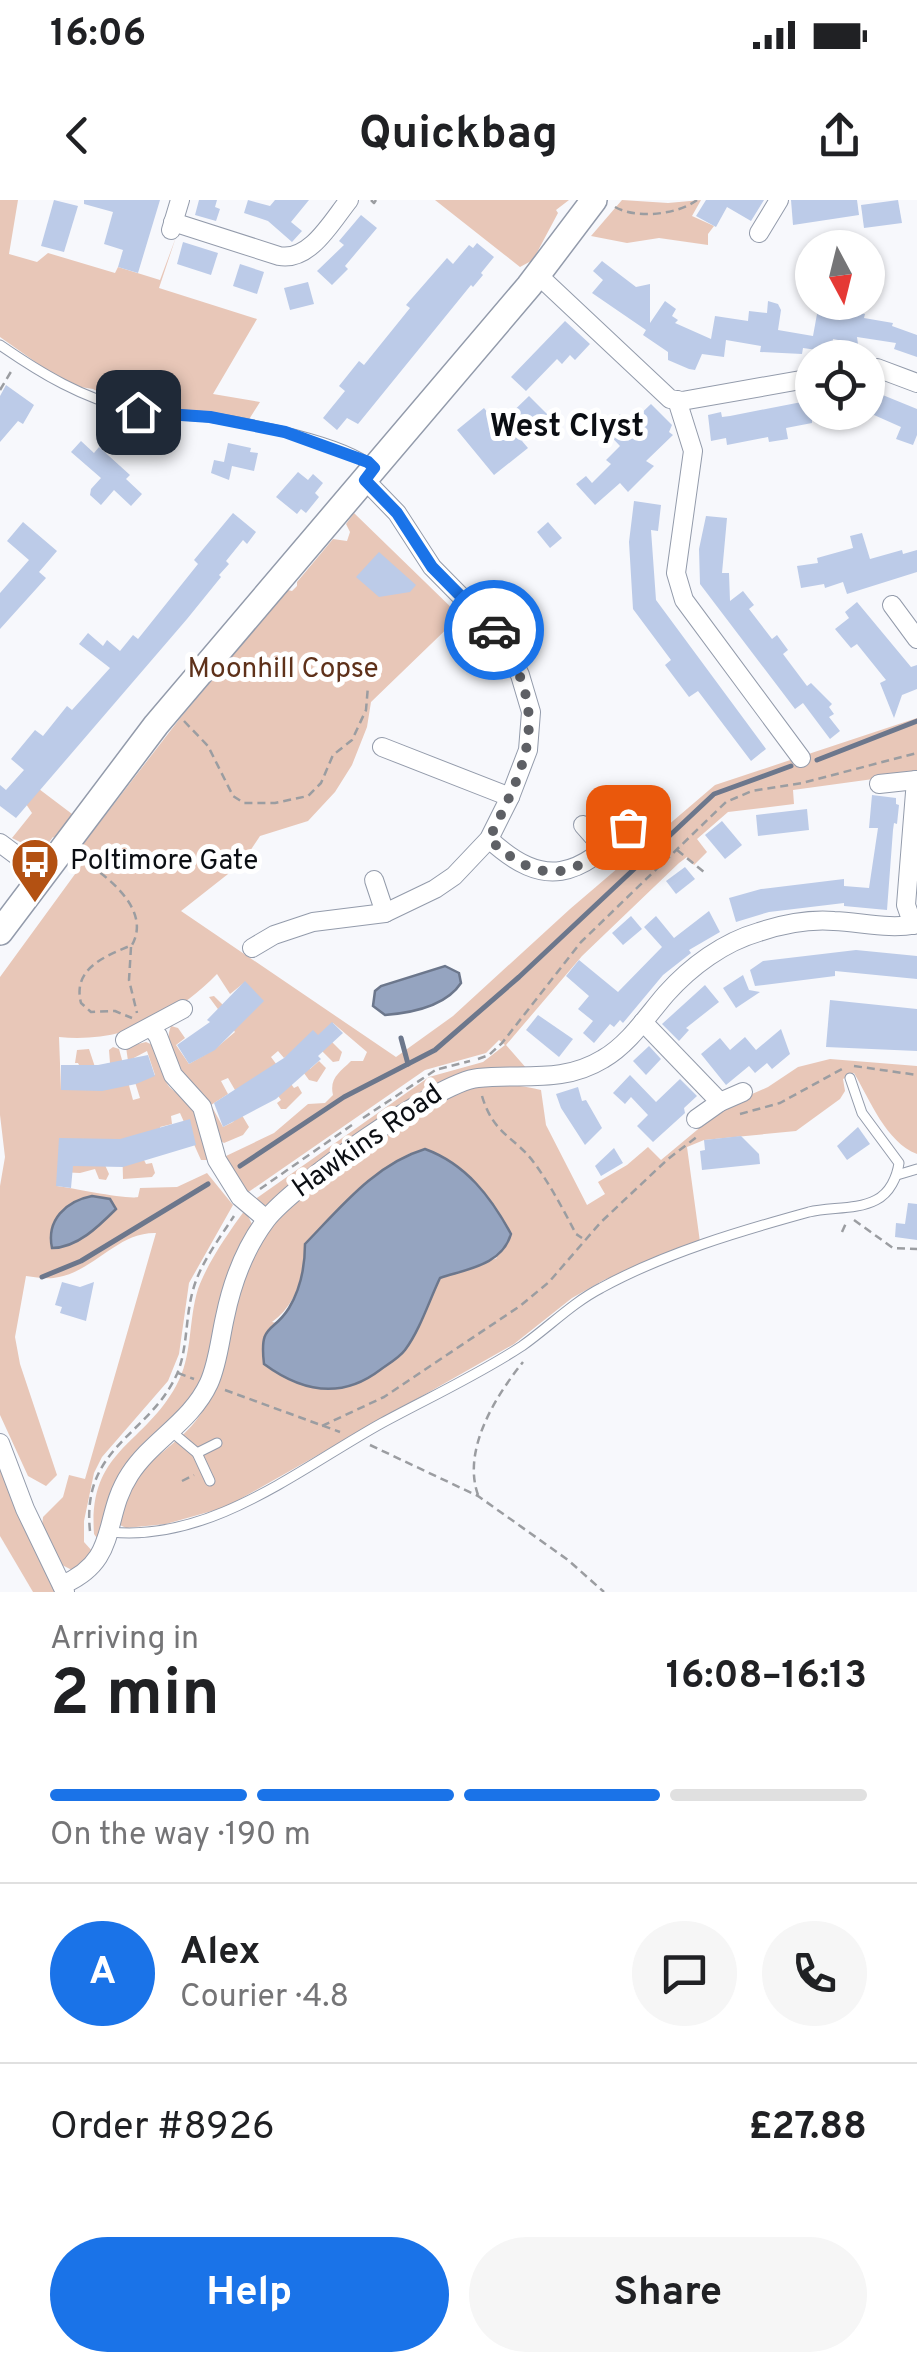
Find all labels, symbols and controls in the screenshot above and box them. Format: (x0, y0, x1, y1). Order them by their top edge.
text: 16:06 (50, 11, 146, 60)
text: Quickbag (359, 107, 558, 164)
icon: back (50, 108, 105, 163)
icon: share (812, 108, 867, 163)
north arrow (795, 230, 885, 320)
map controls (795, 230, 885, 430)
button: locate (795, 340, 885, 430)
pin (96, 370, 181, 455)
icon: home (111, 385, 166, 440)
district label: West Clyst (490, 408, 644, 448)
courier (444, 580, 544, 680)
icon: car (467, 603, 522, 658)
park label: Moonhill Copse (187, 652, 379, 688)
pin (586, 785, 671, 870)
icon: bag (601, 800, 656, 855)
bus stop icon: Poltimore Gate (9, 836, 61, 904)
place label: Poltimore Gate (70, 844, 258, 880)
street label: Hawkins Road (286, 1077, 450, 1207)
text: Arriving in (50, 1620, 199, 1660)
text: 16:08–16:13 (666, 1653, 867, 1702)
text: 2 min (50, 1656, 220, 1738)
text: On the way · 190 m (50, 1816, 311, 1856)
button: chat (632, 1921, 737, 2026)
button: phone (762, 1921, 867, 2026)
text: Alex (180, 1929, 260, 1978)
text: A (89, 1949, 116, 1998)
text: Courier · 4.8 (180, 1978, 349, 2018)
text: Order #8926 (50, 2104, 275, 2153)
text: £27.88 (749, 2104, 867, 2153)
button: Help (50, 2237, 449, 2352)
button: Share (469, 2237, 867, 2352)

